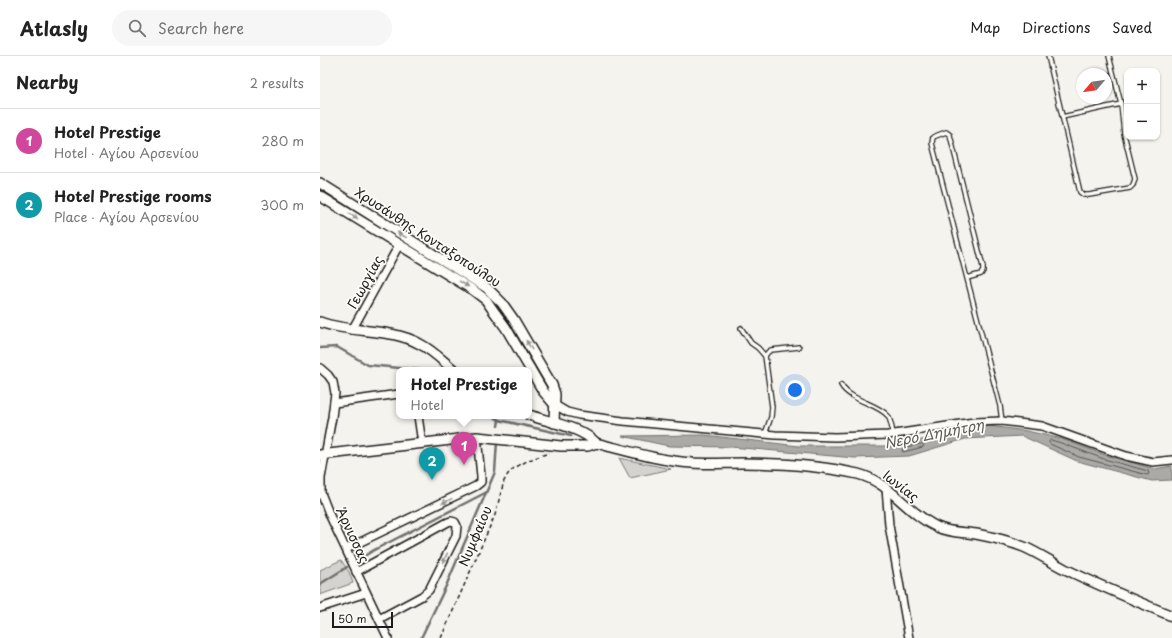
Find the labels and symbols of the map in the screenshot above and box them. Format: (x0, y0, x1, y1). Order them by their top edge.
north arrow (1076, 68, 1112, 104)
street label: Χρυσάνθης Κονταξοπούλου (352, 182, 505, 291)
one-way arrow (347, 213, 359, 220)
one-way arrow (396, 231, 408, 238)
street label: Γεωργίας (342, 251, 387, 312)
one-way arrow (458, 281, 470, 288)
one-way arrow (526, 339, 533, 351)
your location (785, 380, 805, 400)
water label: Νερό Δημήτρη (882, 413, 986, 453)
pin: 1 (451, 432, 477, 465)
pin: 2 (419, 447, 445, 480)
street label: Ιωνίας (879, 465, 924, 506)
one-way arrow (441, 498, 452, 504)
street label: Νυμφαίου (453, 503, 496, 569)
street label: Άρνισσας (332, 504, 375, 566)
one-way arrow (442, 552, 448, 564)
scale bar (332, 610, 393, 629)

